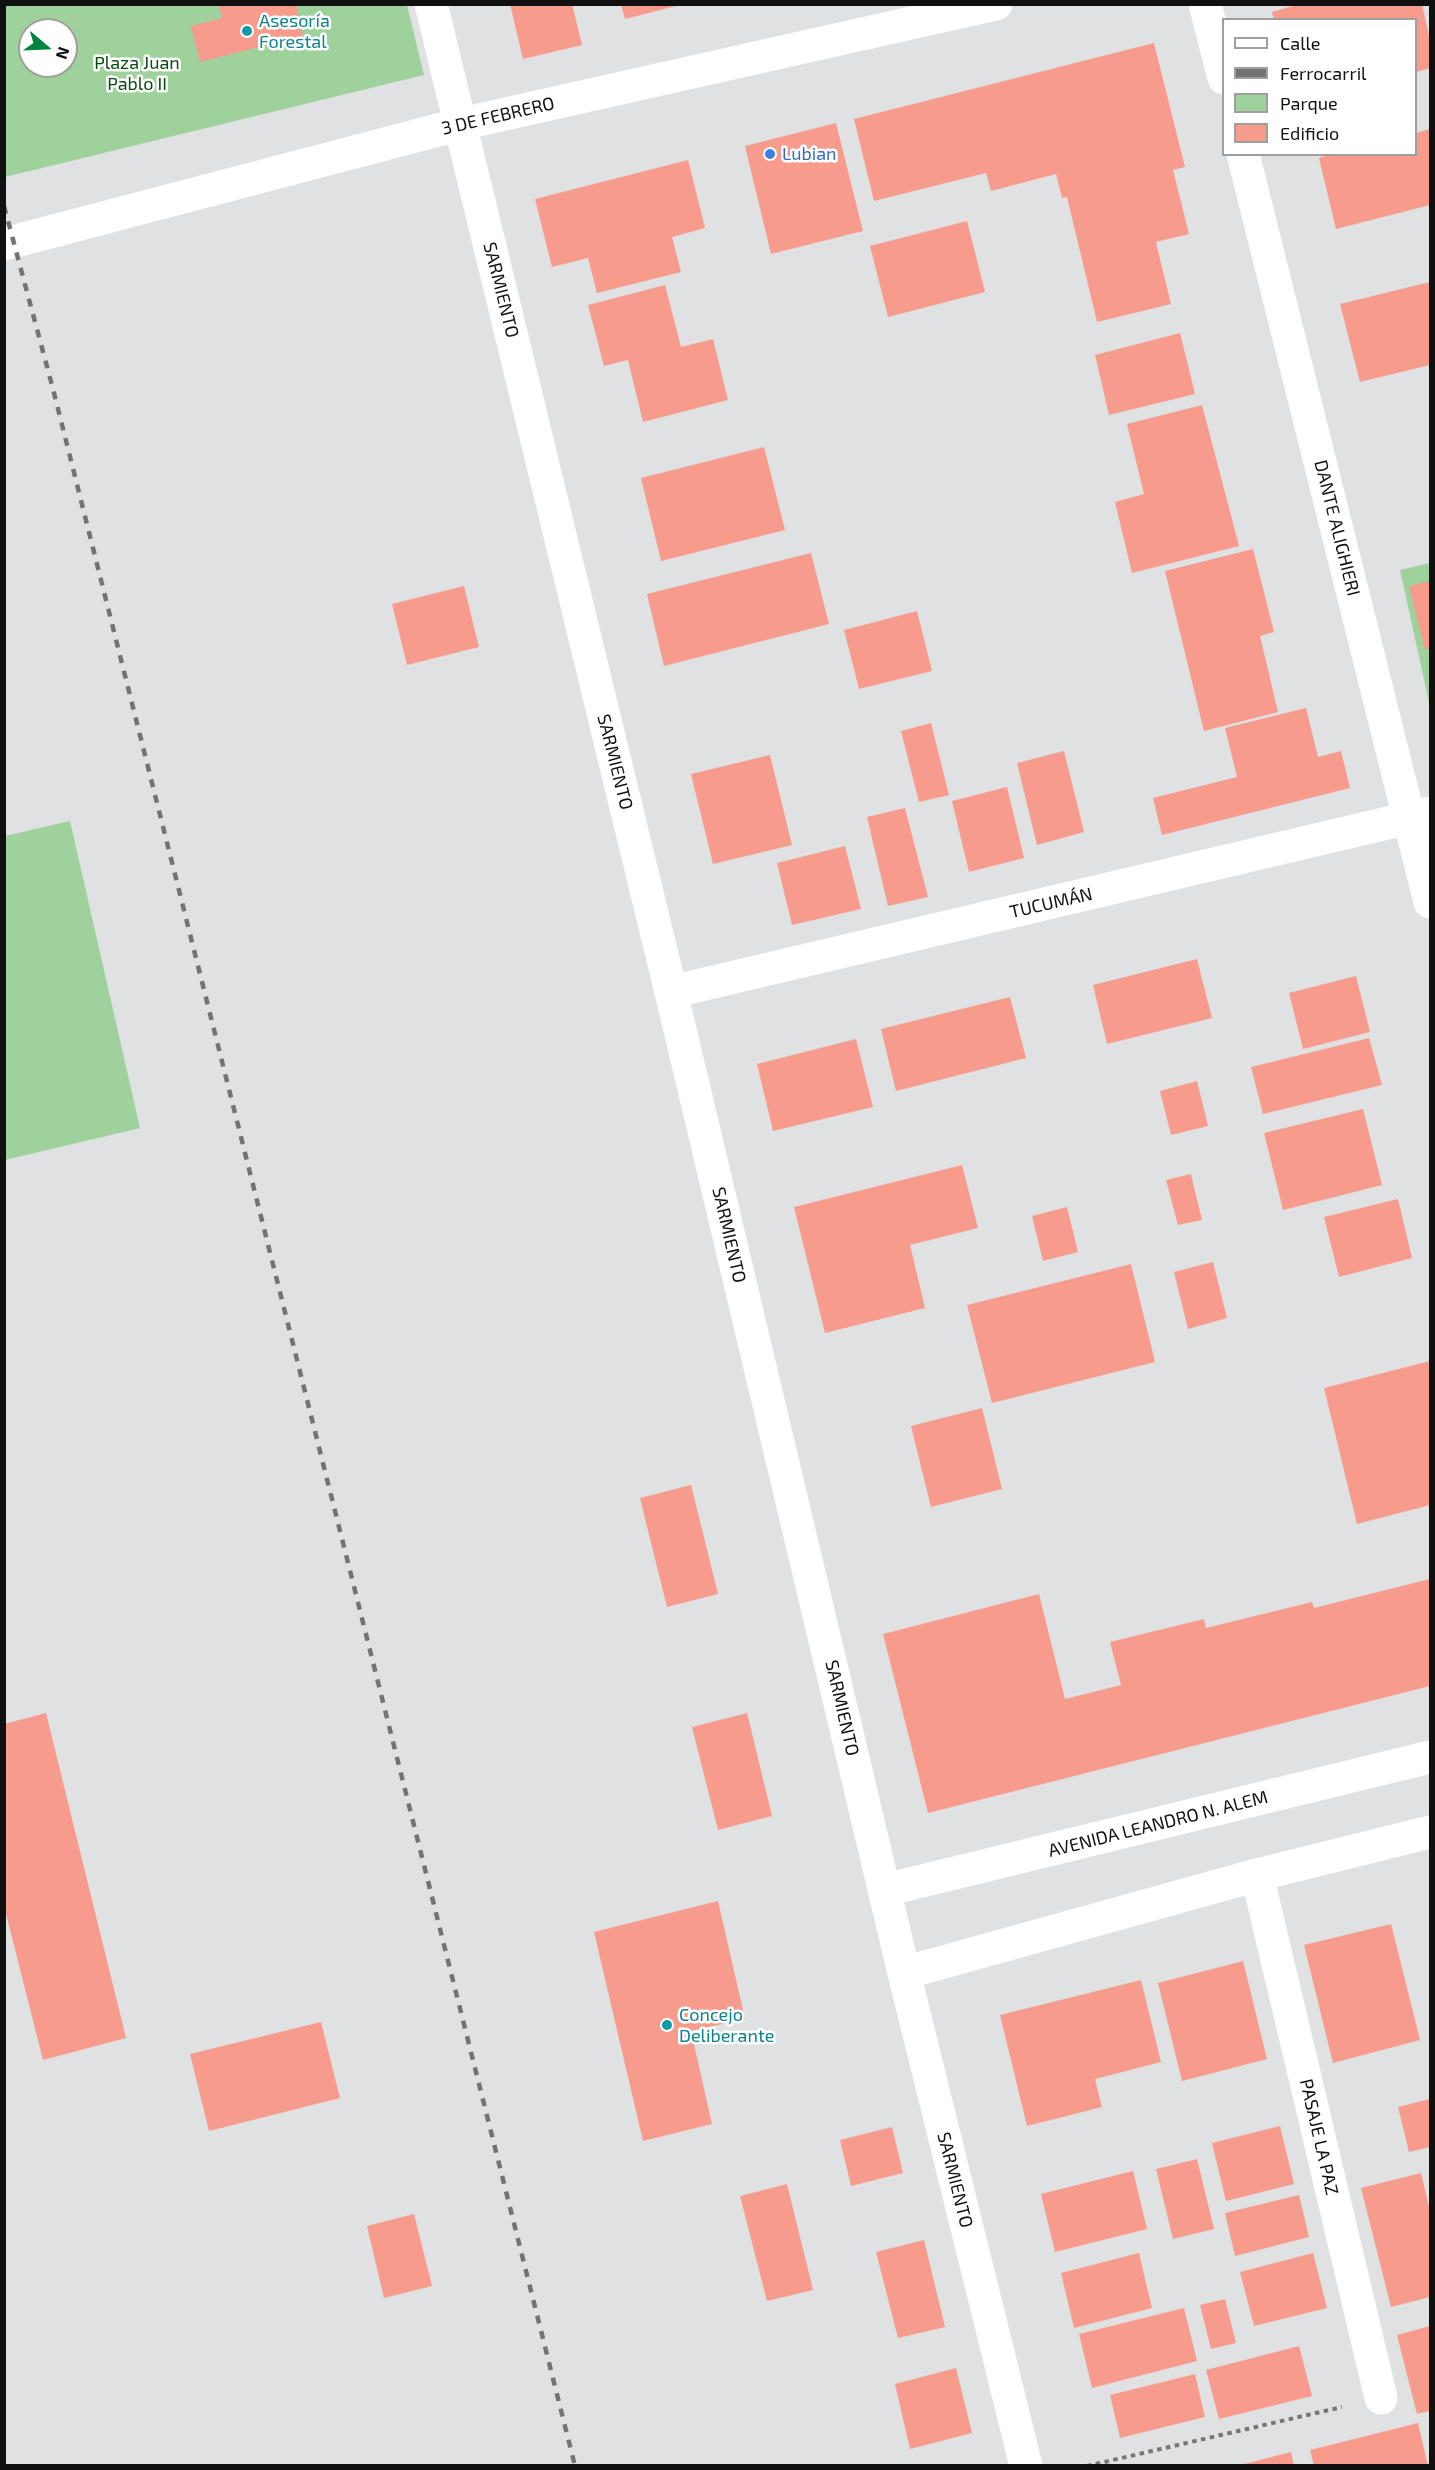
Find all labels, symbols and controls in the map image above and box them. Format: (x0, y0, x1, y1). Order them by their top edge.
place label: Asesoría Forestal (259, 10, 330, 52)
north arrow (18, 18, 78, 78)
legend (1222, 18, 1417, 156)
marker: Asesoría Forestal (240, 24, 254, 38)
text: Calle (1280, 32, 1321, 54)
text: N (53, 45, 74, 62)
park label: Plaza Juan Pablo II (94, 52, 180, 94)
text: Ferrocarril (1280, 62, 1366, 84)
text: Parque (1280, 92, 1338, 114)
street label: 3 DE FEBRERO (439, 93, 557, 139)
text: Edificio (1280, 122, 1339, 144)
place label: Lubian (782, 143, 837, 165)
marker: Lubian (763, 147, 777, 161)
street label: SARMIENTO (479, 240, 523, 340)
street label: DANTE ALIGHIERI (1310, 458, 1364, 598)
street label: SARMIENTO (593, 712, 637, 812)
street label: TUCUMÁN (1007, 883, 1095, 923)
street label: SARMIENTO (707, 1185, 751, 1285)
street label: SARMIENTO (820, 1658, 864, 1758)
street label: AVENIDA LEANDRO N. ALEM (1046, 1786, 1270, 1862)
place label: Concejo Deliberante (679, 2004, 774, 2046)
marker: Concejo Deliberante (660, 2018, 674, 2032)
street label: PASAJE LA PAZ (1295, 2077, 1343, 2197)
street label: SARMIENTO (933, 2130, 977, 2230)

